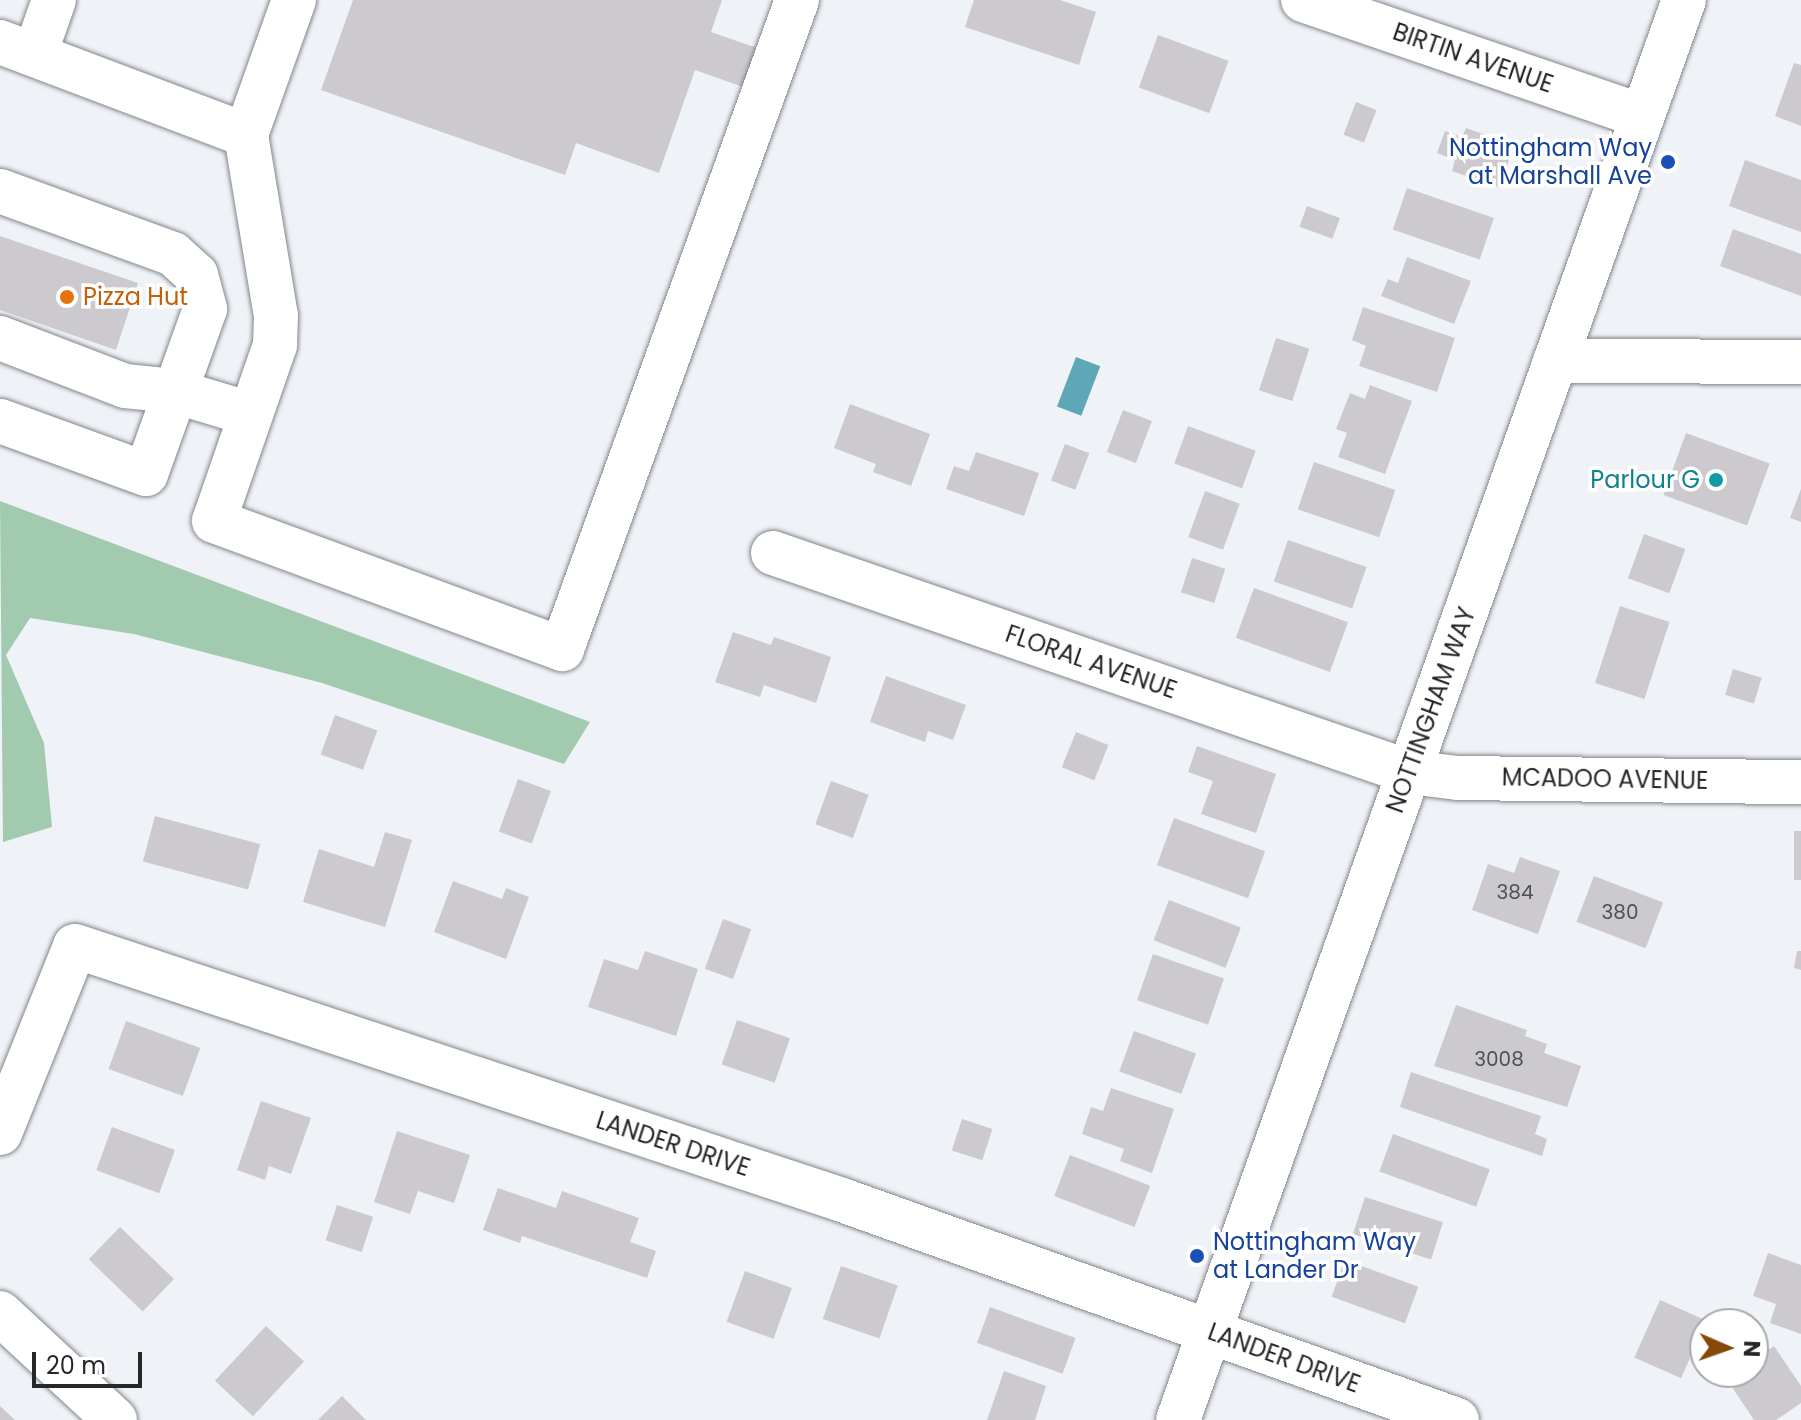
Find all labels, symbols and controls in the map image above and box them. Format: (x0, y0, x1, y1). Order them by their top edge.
street label: BIRTIN AVENUE (1389, 17, 1557, 99)
place label: Nottingham Way at Marshall Ave (1449, 134, 1652, 190)
marker: Nottingham Way at Marshall Ave (1659, 153, 1677, 171)
place label: Pizza Hut (83, 283, 188, 311)
marker: Pizza Hut (58, 288, 76, 306)
place label: Parlour G (1590, 466, 1700, 494)
marker: Parlour G (1707, 471, 1725, 489)
street label: NOTTINGHAM WAY (1380, 603, 1482, 817)
street label: FLORAL AVENUE (1002, 619, 1180, 705)
street label: MCADOO AVENUE (1501, 763, 1709, 795)
house number: 384 (1497, 880, 1533, 904)
house number: 380 (1602, 900, 1638, 924)
house number: 3008 (1474, 1047, 1524, 1071)
street label: LANDER DRIVE (593, 1106, 753, 1182)
place label: Nottingham Way at Lander Dr (1213, 1228, 1416, 1284)
marker: Nottingham Way at Lander Dr (1188, 1247, 1206, 1265)
north arrow (1689, 1308, 1769, 1388)
street label: LANDER DRIVE (1204, 1317, 1364, 1399)
scale bar (36, 1336, 146, 1386)
text: N (1736, 1340, 1767, 1358)
text: 20 m (46, 1349, 106, 1382)

